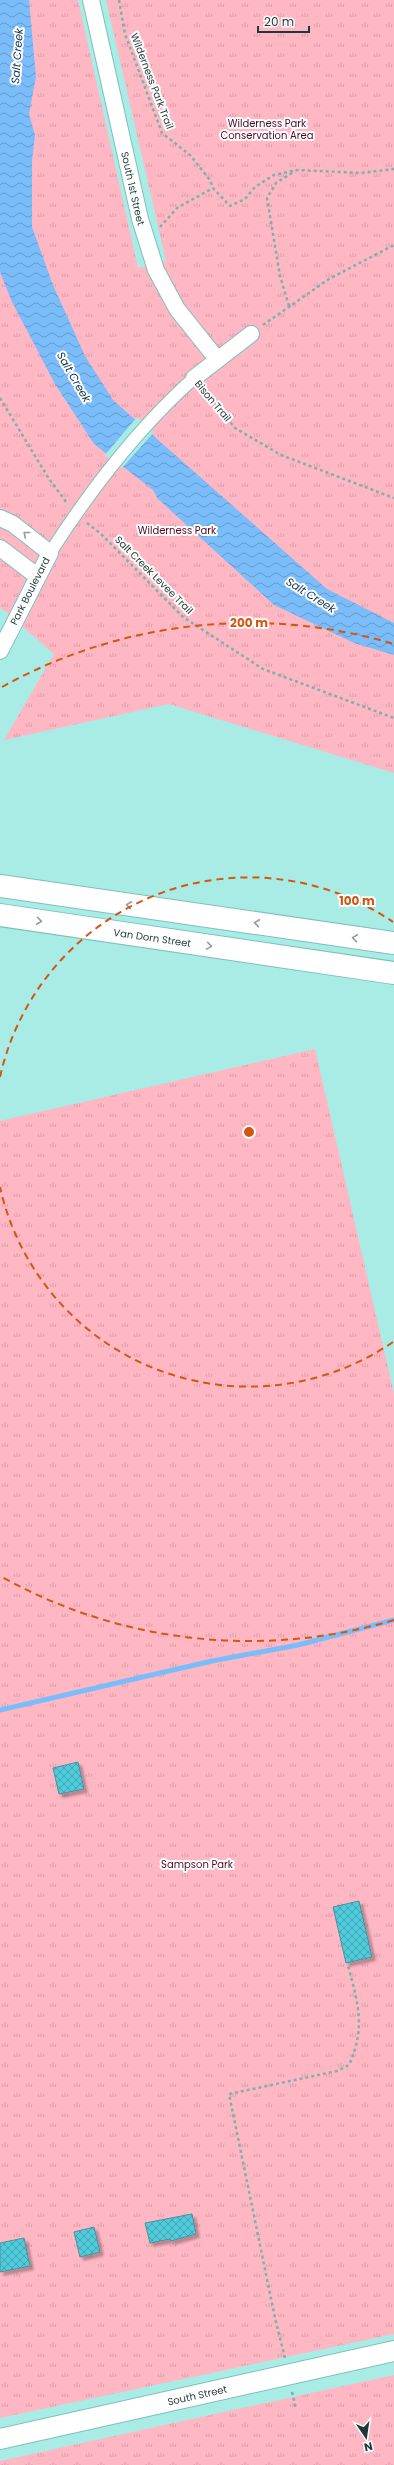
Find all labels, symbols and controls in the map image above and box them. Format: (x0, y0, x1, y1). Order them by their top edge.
scale bar (258, 8, 309, 34)
text: 20 m (264, 13, 294, 30)
water label: Salt Creek (7, 26, 27, 84)
street label: Wilderness Park Trail (127, 31, 177, 131)
park label: Wilderness Park Conservation Area (220, 116, 314, 143)
street label: South 1st Street (118, 150, 149, 228)
water label: Salt Creek (53, 349, 96, 406)
street label: Bison Trail (191, 377, 235, 425)
park label: Wilderness Park (138, 523, 217, 538)
one-way arrow (23, 532, 30, 539)
street label: Salt Creek Levee Trail (112, 533, 196, 617)
street label: Park Boulevard (6, 554, 54, 628)
water label: Salt Creek (283, 573, 340, 617)
text: 200 m (230, 614, 268, 631)
text: 100 m (339, 892, 375, 909)
one-way arrow (125, 901, 132, 910)
one-way arrow (36, 916, 42, 925)
one-way arrow (254, 919, 260, 928)
street label: Van Dorn Street (113, 924, 192, 951)
one-way arrow (352, 934, 358, 943)
one-way arrow (206, 941, 212, 950)
centre of rings (242, 1125, 256, 1139)
park label: Sampson Park (161, 1857, 234, 1872)
street label: South Street (166, 2381, 229, 2409)
north arrow (346, 2417, 386, 2457)
text: N (362, 2438, 374, 2455)

